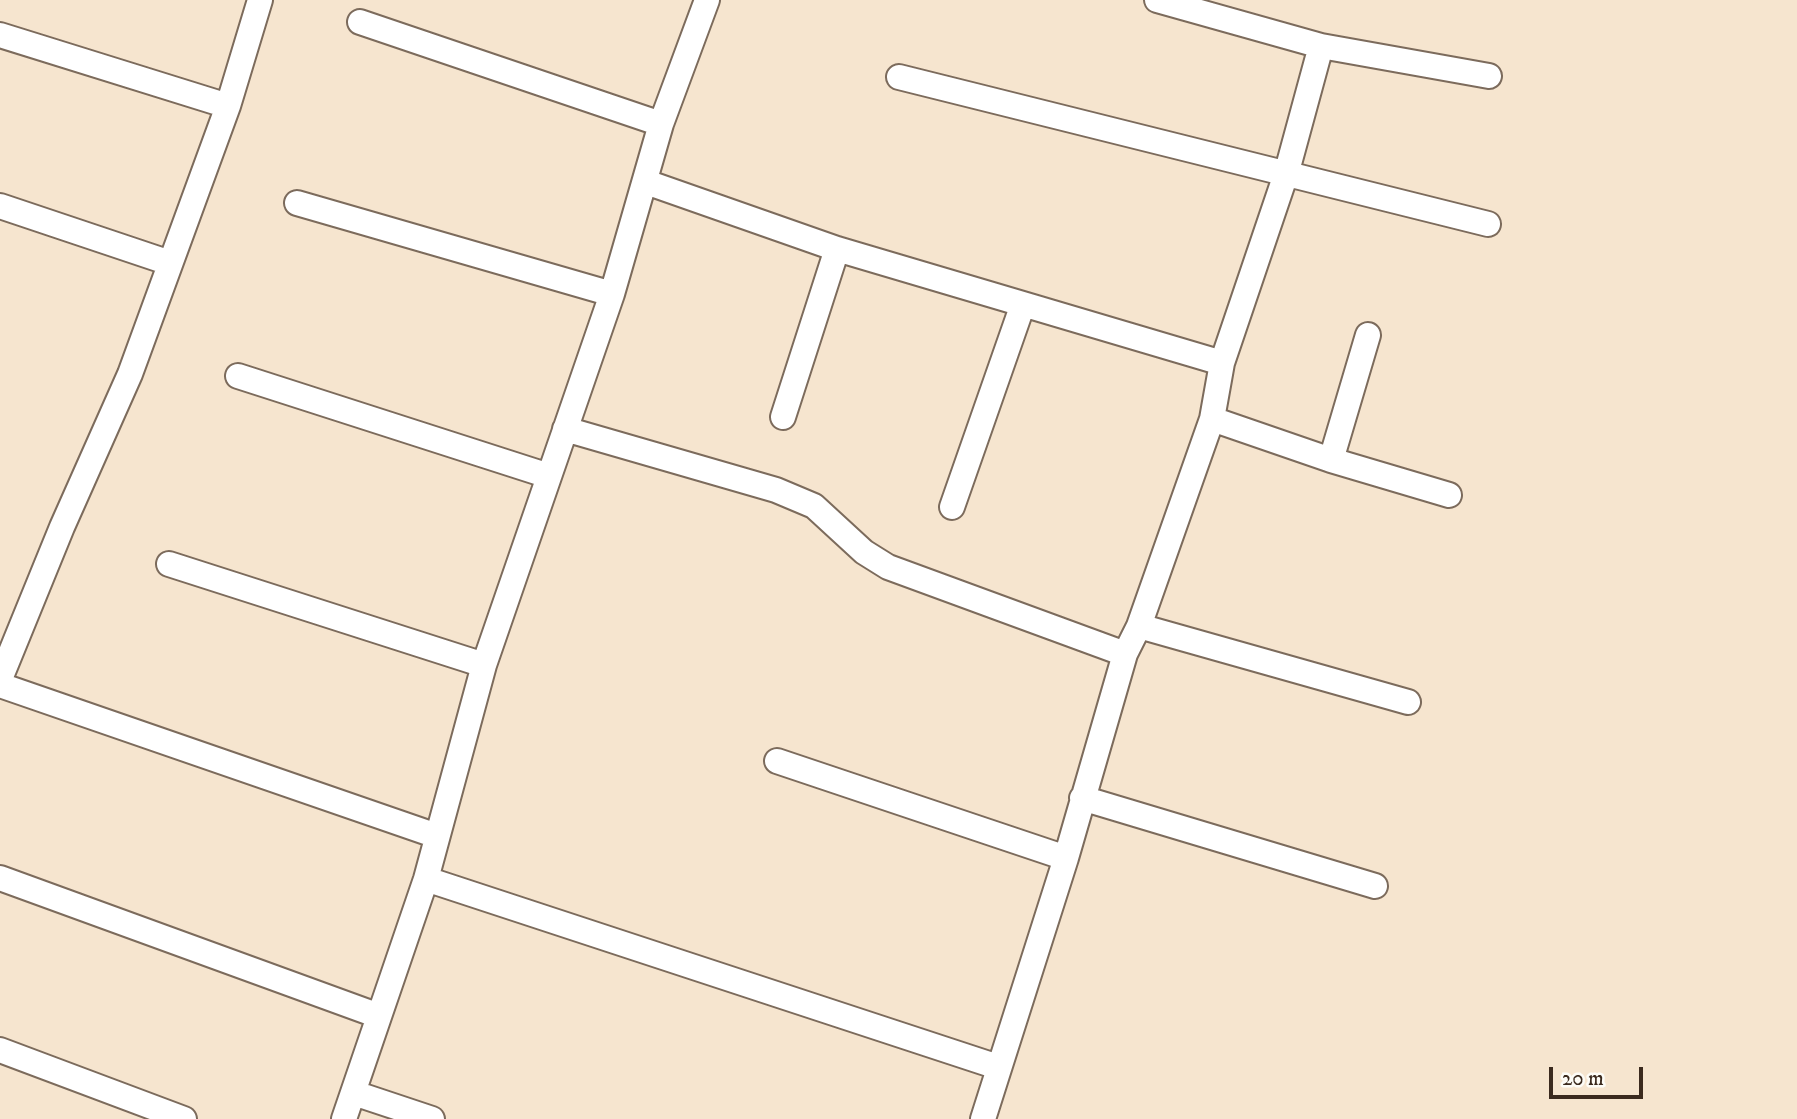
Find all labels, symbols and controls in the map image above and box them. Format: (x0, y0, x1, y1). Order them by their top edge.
scale bar (1552, 1052, 1646, 1096)
text: 20 m (1562, 1066, 1604, 1092)

